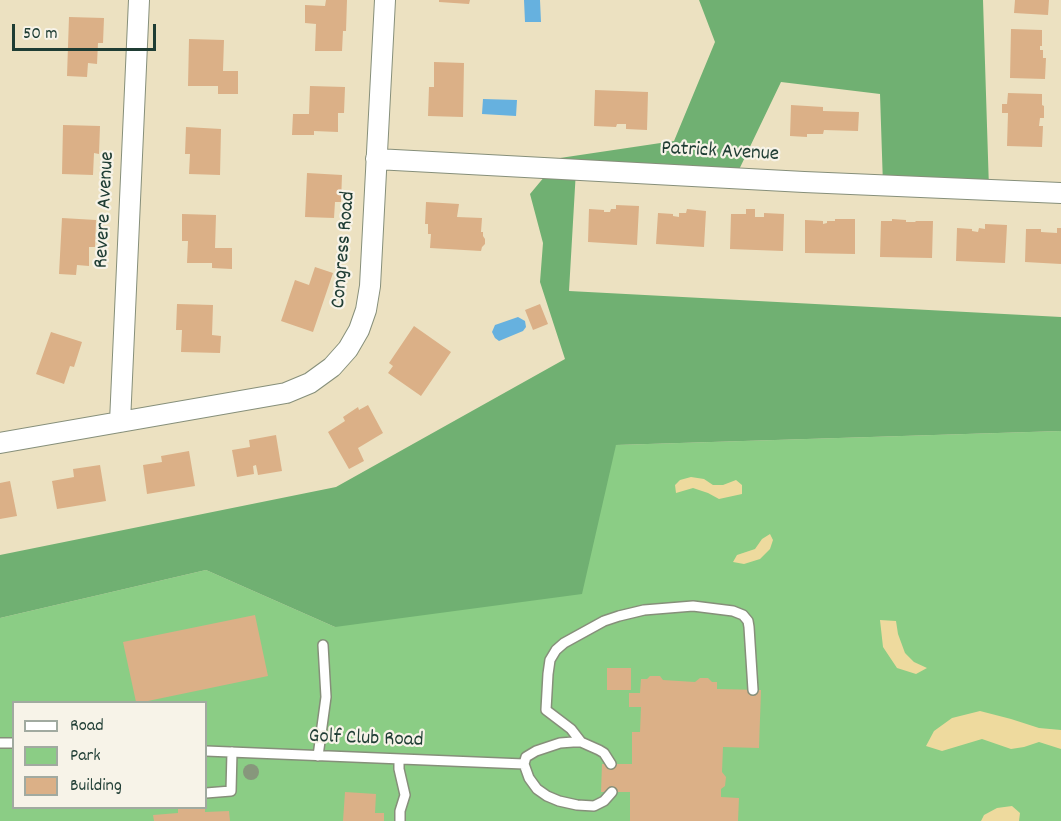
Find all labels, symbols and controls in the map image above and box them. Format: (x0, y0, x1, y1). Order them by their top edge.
scale bar (15, 12, 159, 50)
text: 50 m (23, 22, 58, 47)
street label: Patrick Avenue (660, 137, 780, 169)
street label: Revere Avenue (90, 151, 122, 269)
street label: Congress Road (327, 190, 363, 310)
legend (12, 701, 207, 809)
text: Road (70, 714, 104, 739)
street label: Golf Club Road (308, 725, 424, 755)
text: Park (70, 744, 101, 769)
text: Building (70, 774, 122, 799)

